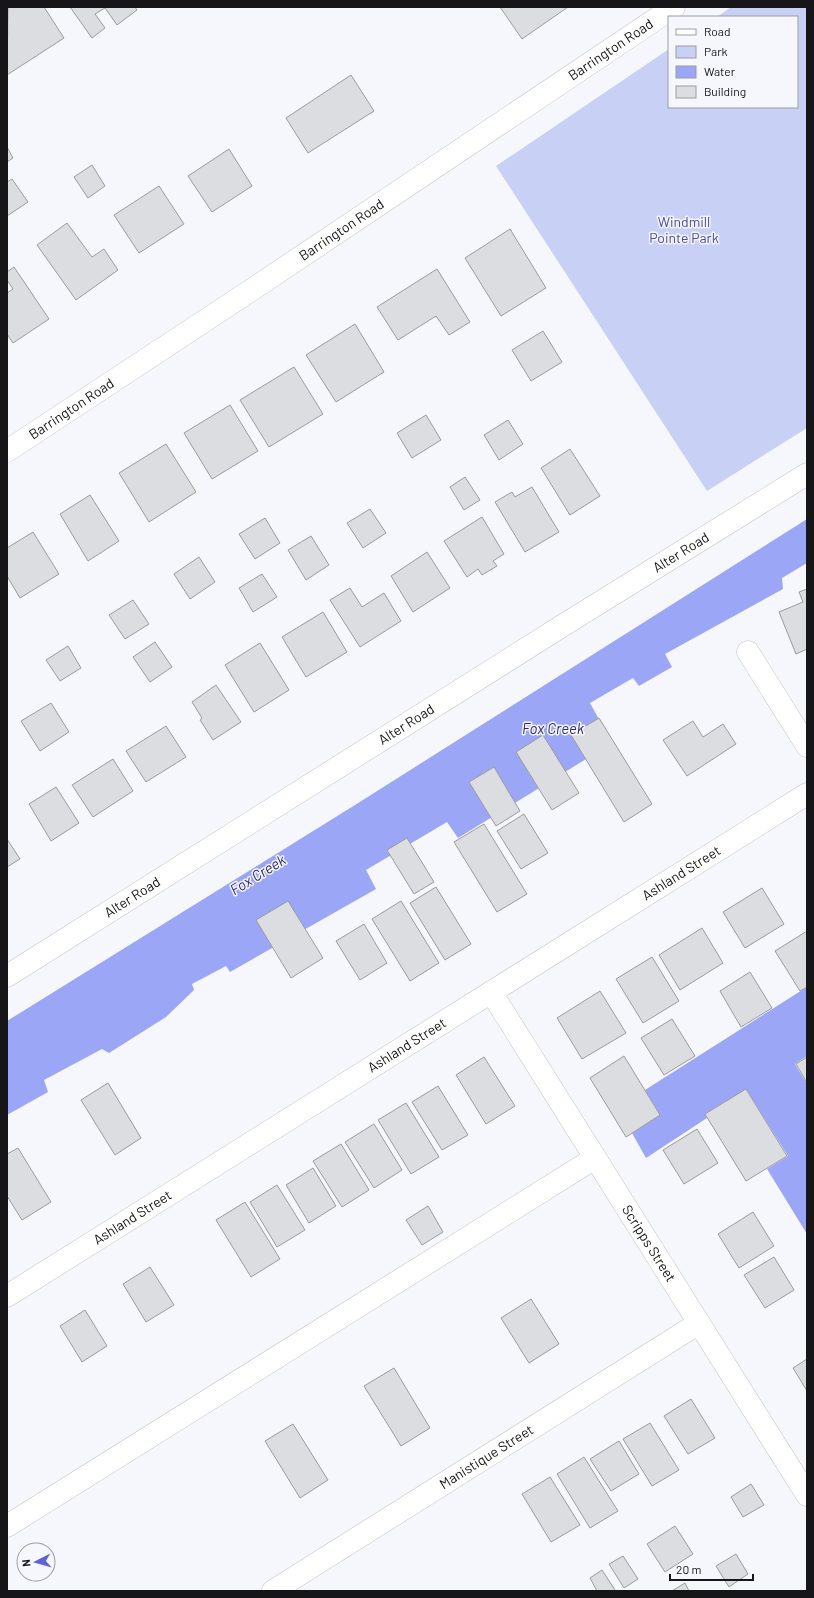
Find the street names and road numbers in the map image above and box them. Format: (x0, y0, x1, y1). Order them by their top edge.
street label: Barrington Road (565, 15, 656, 84)
street label: Barrington Road (295, 195, 387, 264)
street label: Barrington Road (25, 374, 117, 442)
street label: Alter Road (649, 528, 712, 576)
street label: Alter Road (375, 700, 437, 748)
street label: Ashland Street (639, 842, 723, 903)
street label: Alter Road (101, 873, 163, 921)
street label: Ashland Street (364, 1014, 449, 1076)
street label: Ashland Street (90, 1186, 174, 1248)
street label: Scripps Street (619, 1202, 680, 1285)
street label: Manistique Street (436, 1421, 536, 1492)

